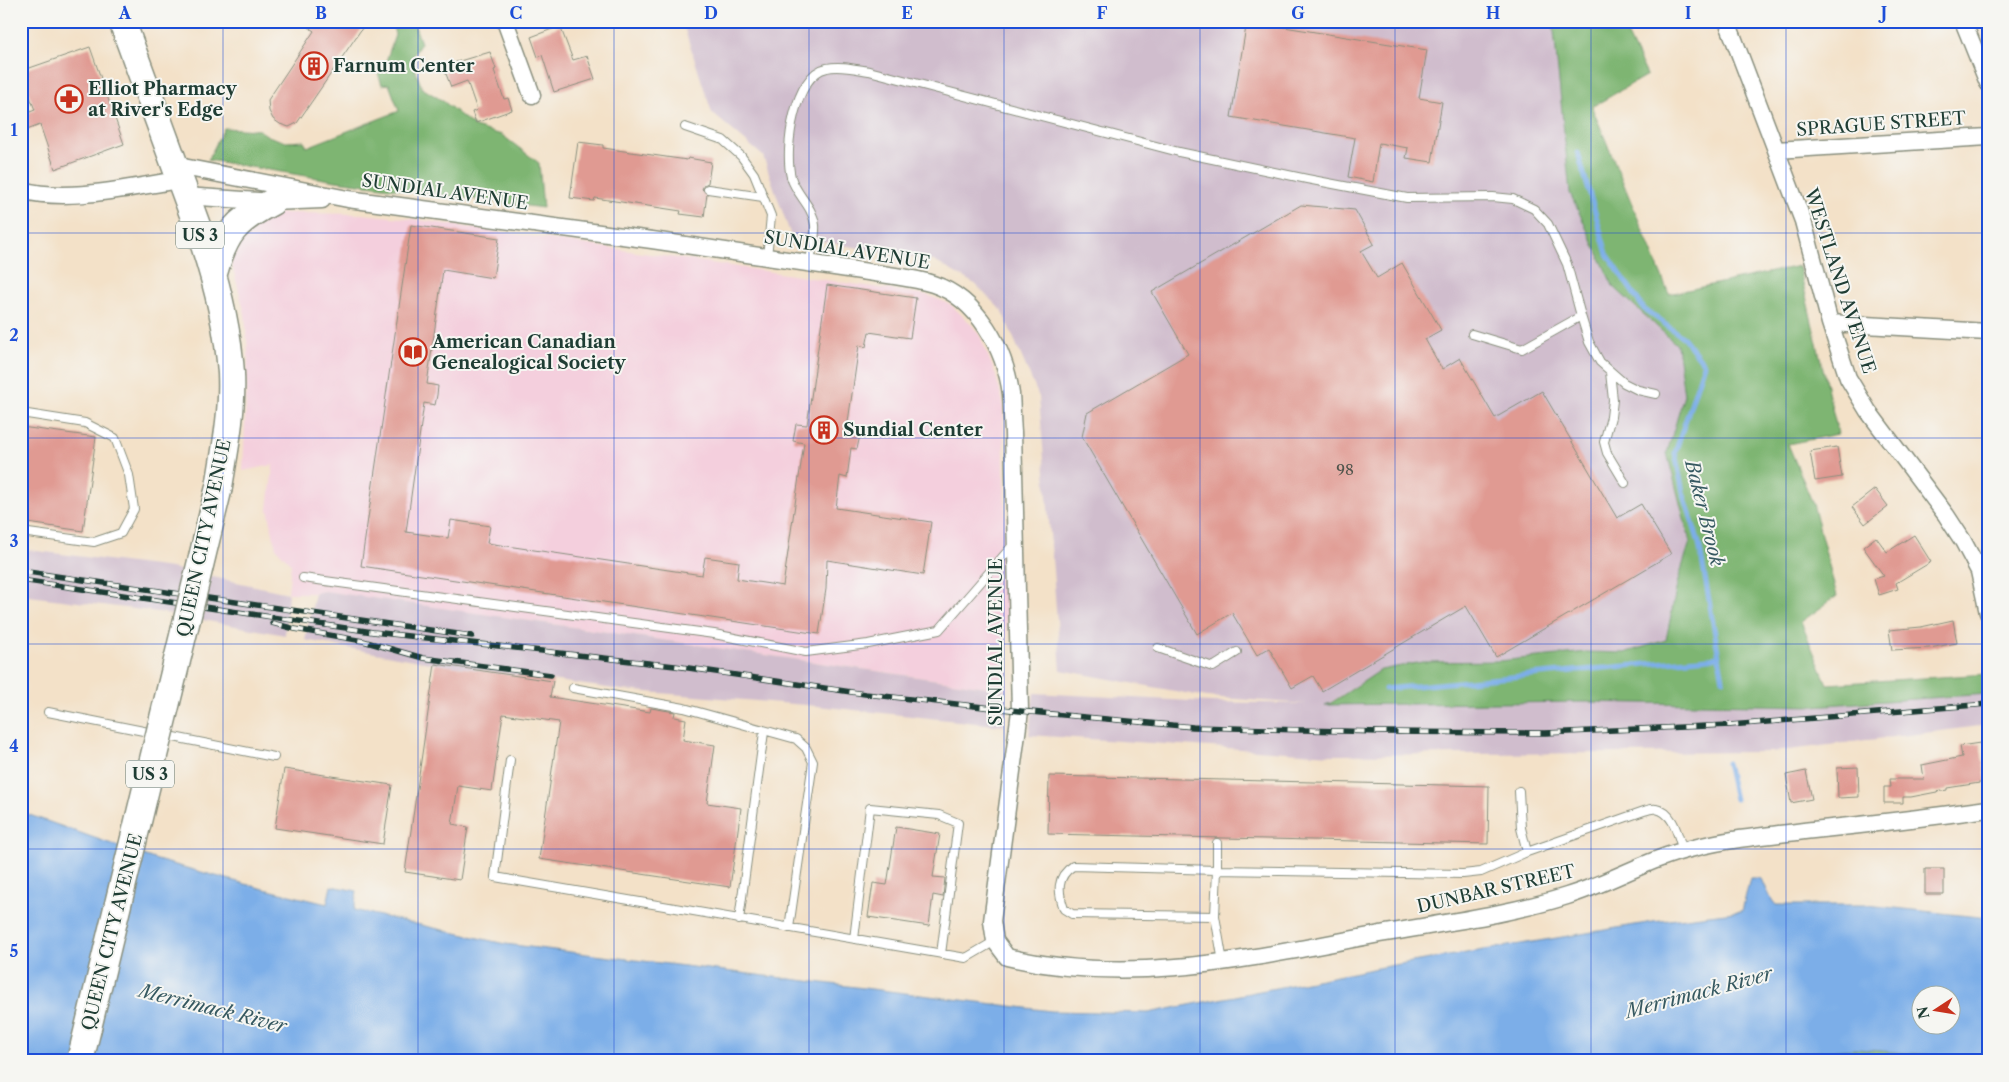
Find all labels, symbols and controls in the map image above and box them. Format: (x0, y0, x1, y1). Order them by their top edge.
text: A (118, 3, 132, 23)
text: B (315, 3, 327, 23)
text: C (510, 3, 522, 23)
text: D (704, 3, 718, 23)
text: E (901, 3, 913, 23)
text: F (1097, 3, 1108, 23)
text: G (1291, 3, 1305, 23)
text: H (1486, 3, 1500, 23)
text: I (1685, 3, 1692, 23)
text: J (1878, 3, 1887, 23)
building icon: Farnum Center (299, 51, 329, 81)
place label: Farnum Center (333, 55, 475, 77)
place label: Elliot Pharmacy at River's Edge (88, 78, 238, 121)
pharmacy icon: Elliot Pharmacy at River's Edge (54, 84, 84, 114)
street label: SPRAGUE STREET (1796, 107, 1967, 141)
text: 1 (10, 120, 18, 140)
street label: SUNDIAL AVENUE (360, 169, 530, 215)
street label: WESTLAND AVENUE (1799, 185, 1880, 376)
road number: US 3 (176, 222, 224, 248)
street label: SUNDIAL AVENUE (762, 226, 932, 274)
text: 2 (9, 325, 19, 345)
place label: American Canadian Genealogical Society (431, 331, 627, 374)
library icon: American Canadian Genealogical Society (398, 337, 428, 367)
building icon: Sundial Center (809, 415, 839, 445)
place label: Sundial Center (843, 419, 983, 441)
street label: QUEEN CITY AVENUE (172, 437, 236, 639)
water label: Baker Brook (1680, 456, 1729, 569)
house number: 98 (1336, 460, 1354, 479)
text: 3 (9, 531, 19, 551)
street label: SUNDIAL AVENUE (985, 558, 1007, 726)
text: 4 (9, 736, 19, 756)
road number: US 3 (126, 761, 174, 788)
street label: QUEEN CITY AVENUE (77, 831, 147, 1033)
street label: DUNBAR STREET (1415, 860, 1578, 918)
text: 5 (10, 941, 19, 961)
water label: Merrimack River (1621, 962, 1776, 1024)
water label: Merrimack River (135, 979, 290, 1038)
north arrow (1912, 984, 1962, 1034)
text: N (1913, 1005, 1933, 1021)

